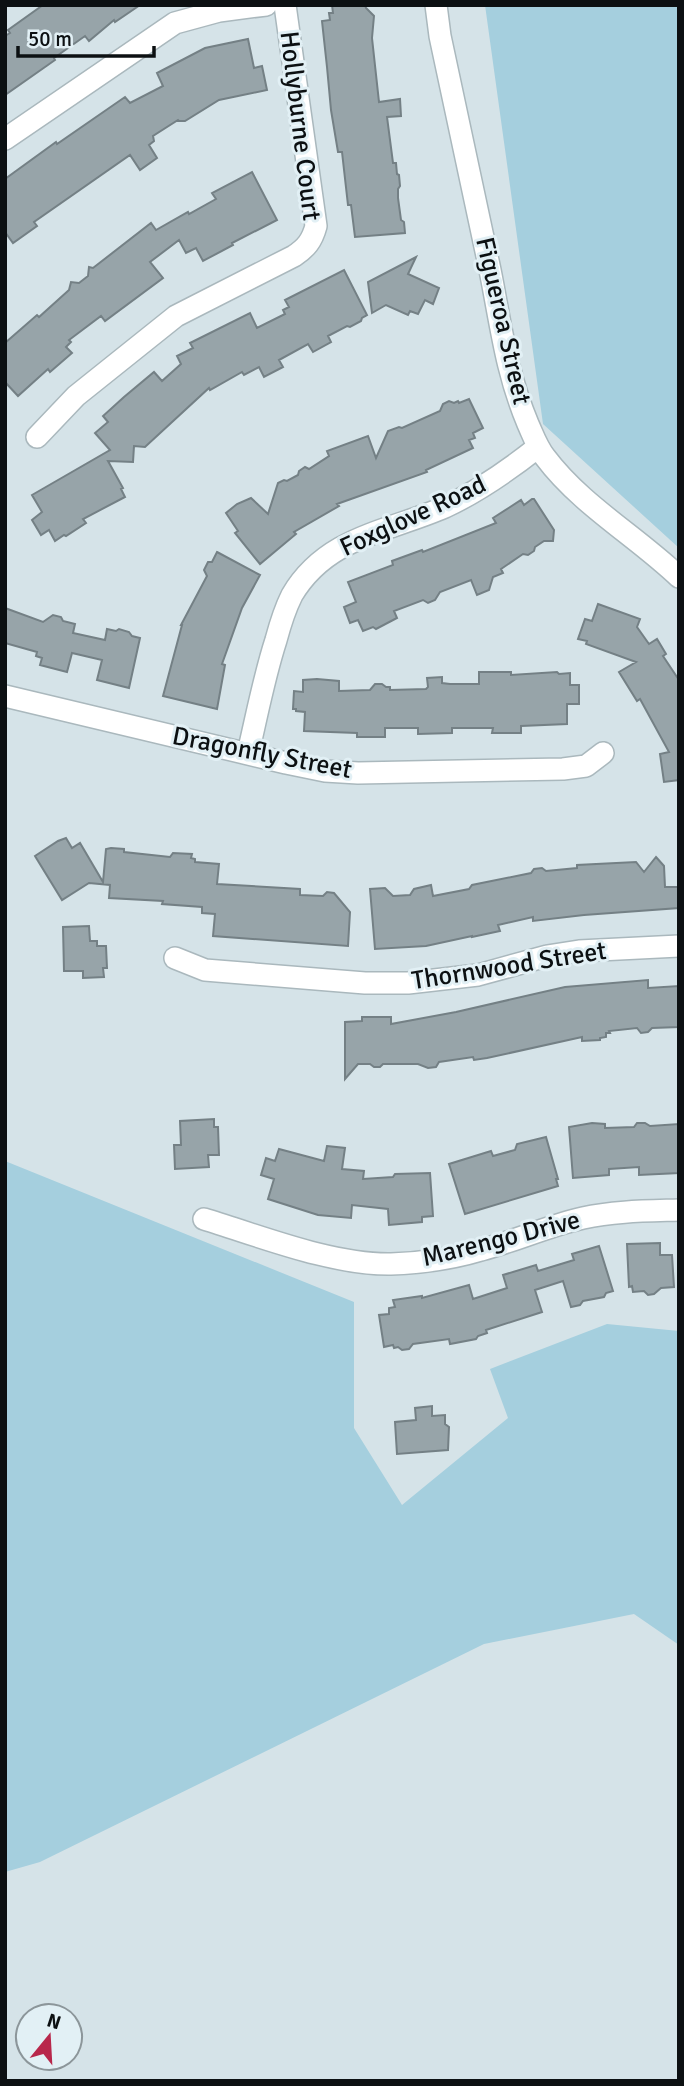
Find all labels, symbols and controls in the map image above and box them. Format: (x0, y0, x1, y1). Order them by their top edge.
scale bar (18, 14, 154, 58)
text: 50 m (28, 26, 72, 52)
street label: Hollyburne Court (272, 29, 328, 223)
street label: Figueroa Street (468, 234, 538, 408)
street label: Foxglove Road (335, 468, 491, 564)
street label: Dragonfly Street (170, 720, 354, 786)
street label: Thornwood Street (409, 935, 609, 997)
street label: Marengo Drive (419, 1204, 583, 1274)
north arrow (14, 2002, 84, 2072)
text: N (44, 2008, 64, 2035)

